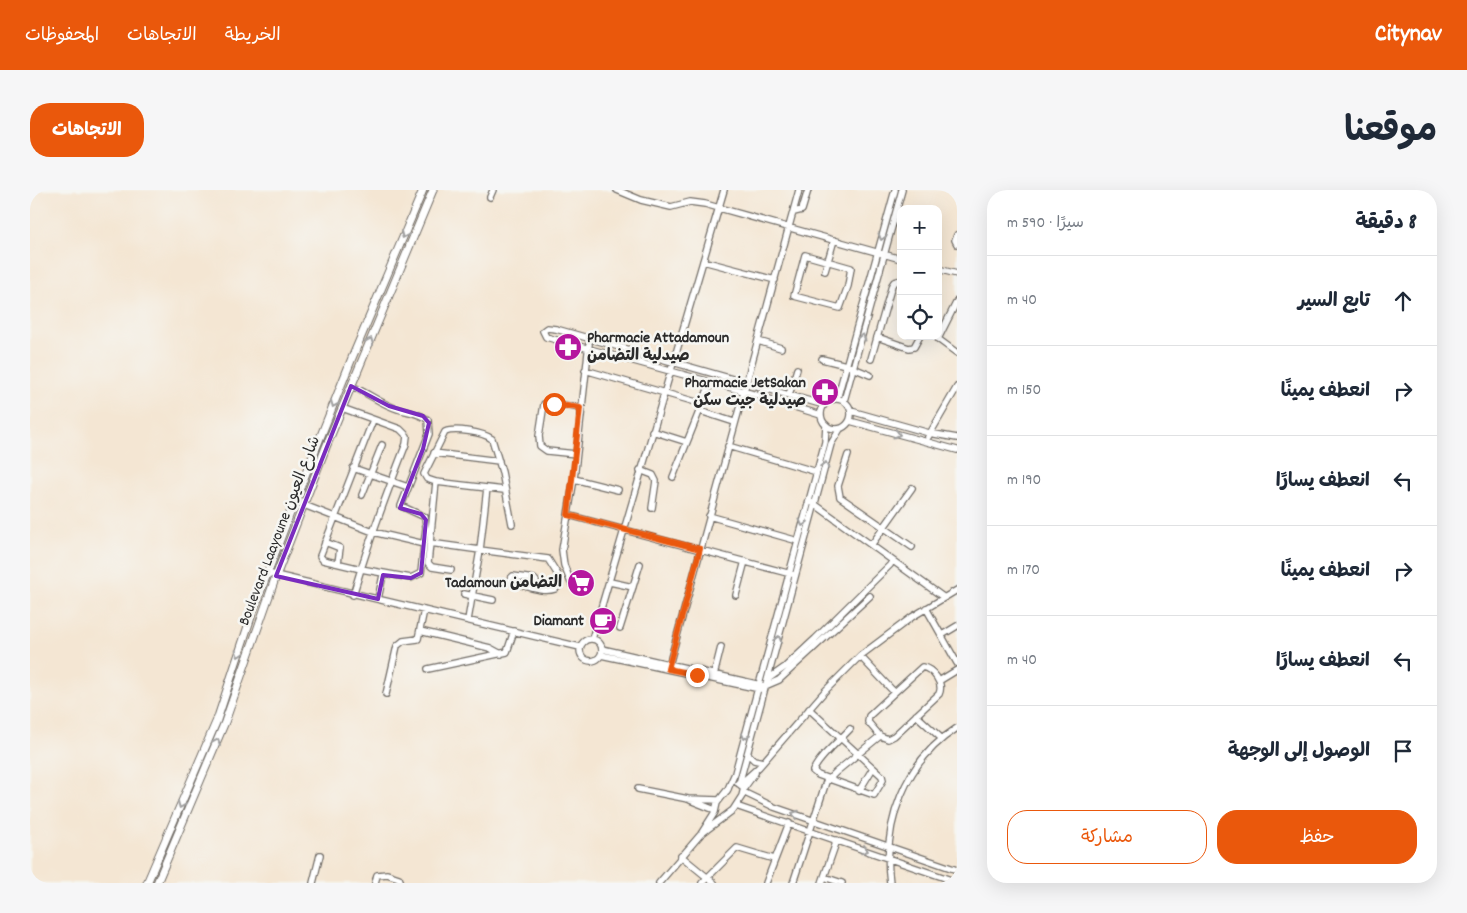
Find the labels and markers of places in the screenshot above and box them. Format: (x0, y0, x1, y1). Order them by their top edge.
place label: Pharmacie Attadamoun صيدلية التضامن (587, 327, 729, 368)
pharmacy icon: Pharmacie Attadamoun صيدلية التضامن (553, 332, 583, 362)
place label: Pharmacie JetSakan صيدلية جيت سكن (685, 372, 806, 413)
pharmacy icon: Pharmacie JetSakan صيدلية جيت سكن (810, 377, 840, 407)
supermarket icon: Tadamoun التضامن (566, 568, 596, 598)
place label: Tadamoun التضامن (445, 572, 562, 595)
cafe icon: Diamant (588, 606, 618, 636)
place label: Diamant (534, 610, 584, 633)

